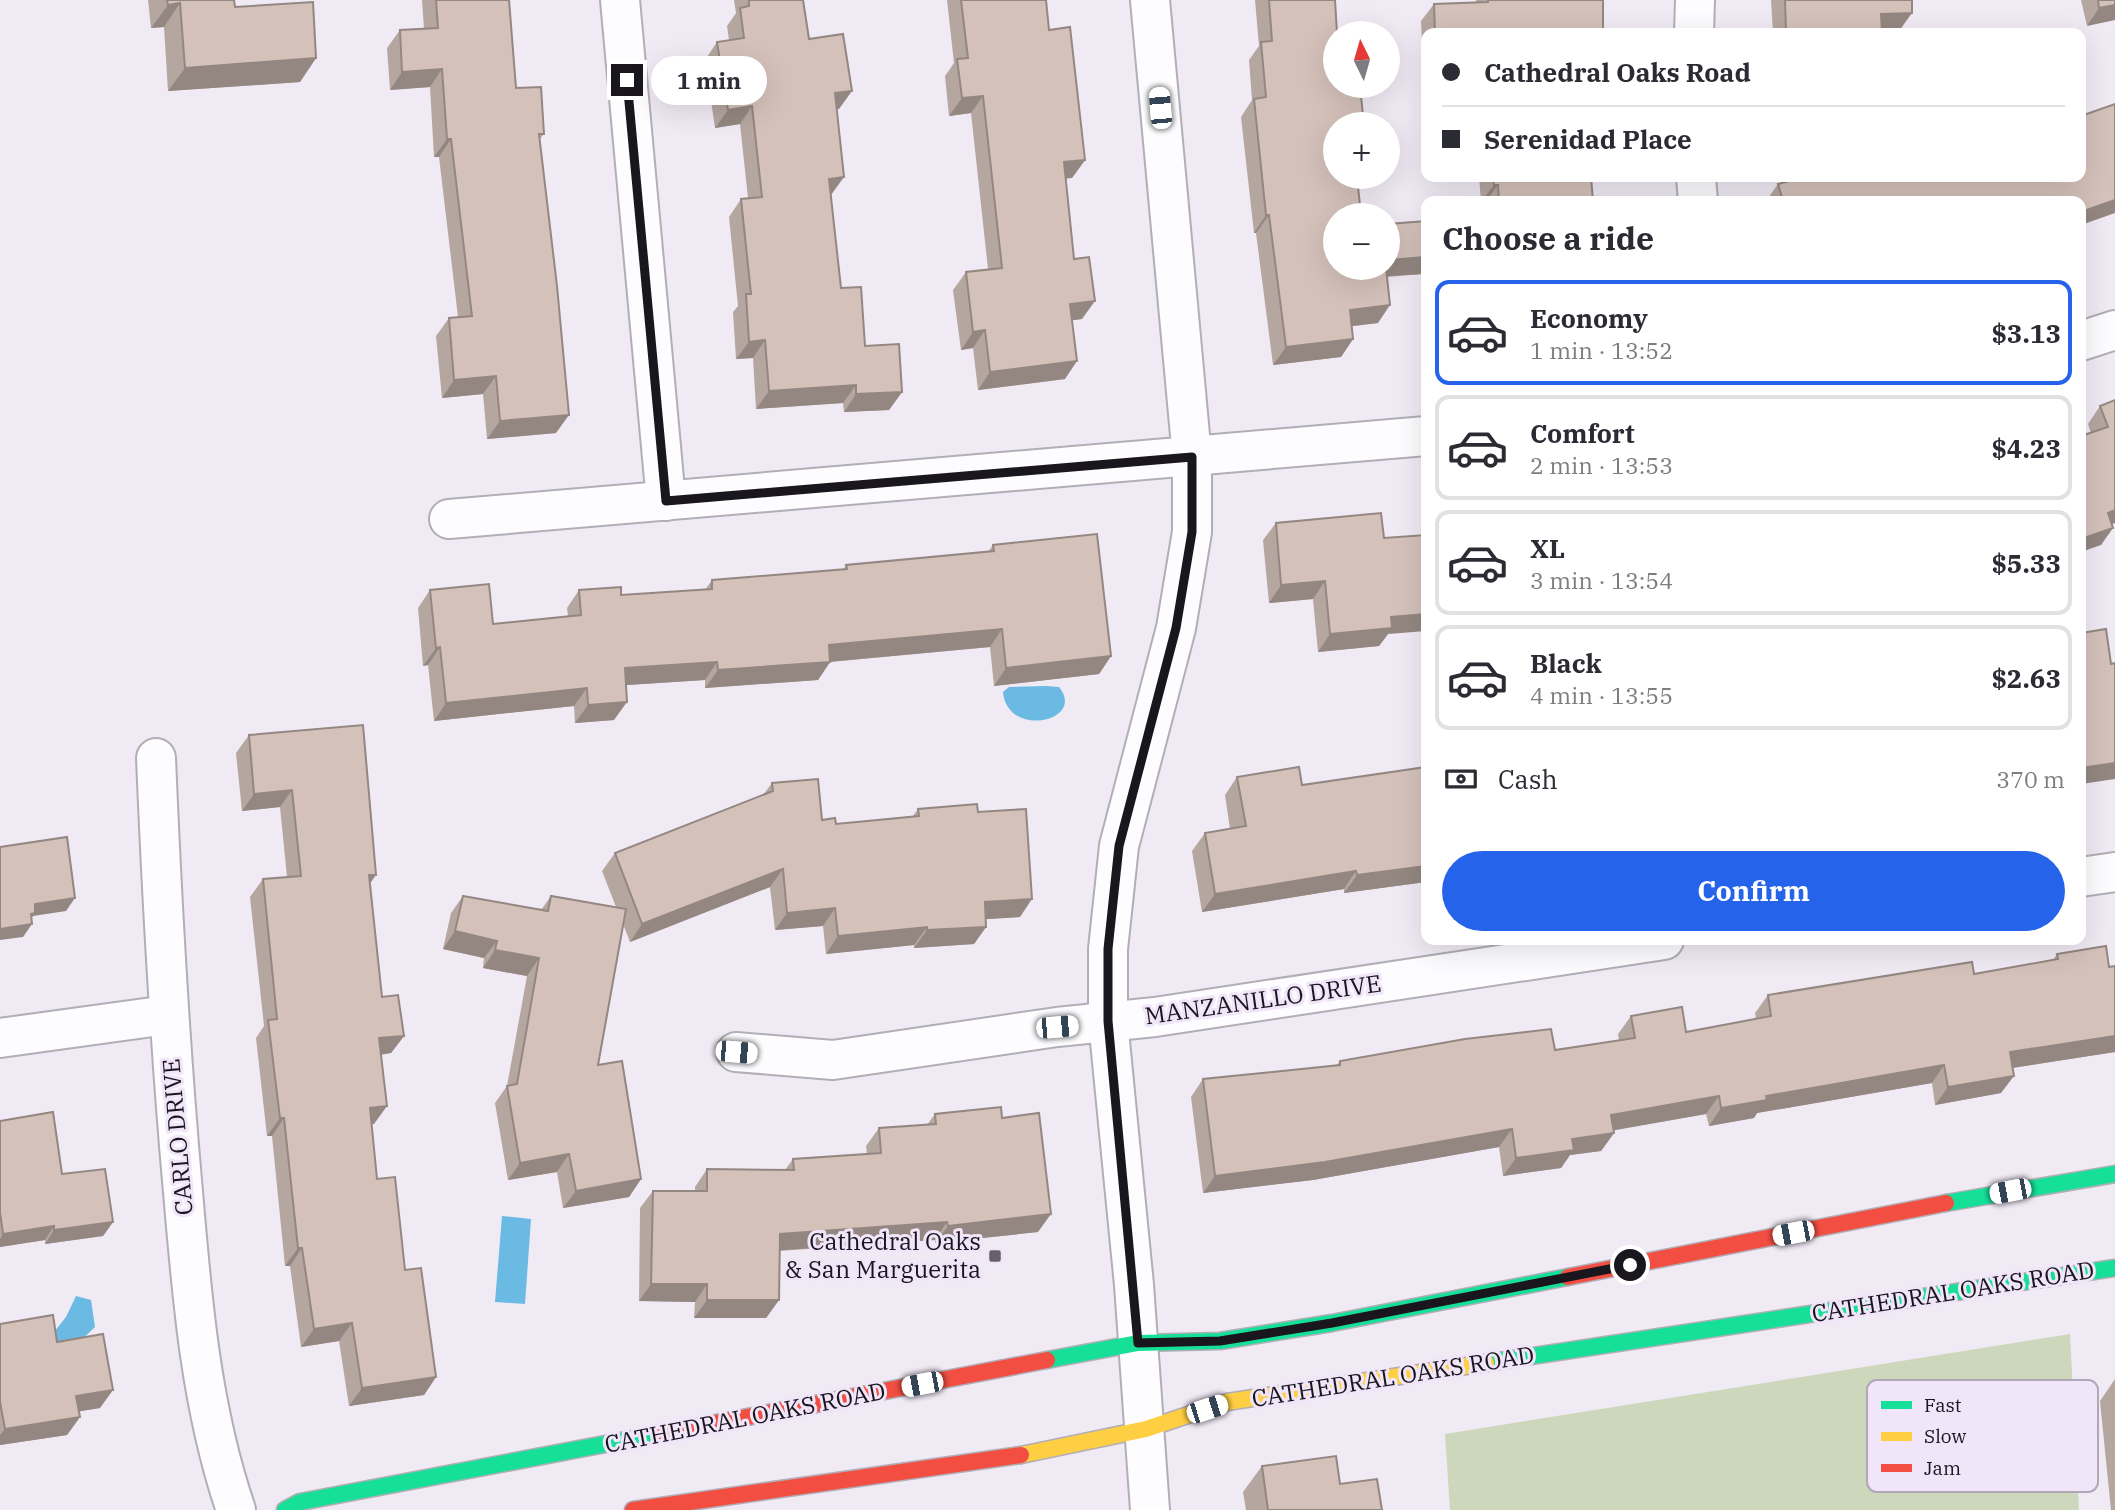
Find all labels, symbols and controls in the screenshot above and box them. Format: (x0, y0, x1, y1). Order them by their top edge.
north arrow (1323, 21, 1400, 98)
map controls (1323, 21, 1400, 280)
text: Cathedral Oaks Road (1484, 55, 1751, 89)
callout: 1 min (652, 56, 767, 104)
route end (611, 64, 643, 96)
text: 1 min (677, 65, 741, 95)
car (1148, 86, 1173, 130)
button: + (1323, 112, 1400, 189)
text: Serenidad Place (1484, 122, 1692, 156)
button: − (1323, 203, 1400, 280)
text: Choose a ride (1442, 217, 1654, 259)
icon: car (1446, 301, 1509, 364)
text: Economy (1530, 301, 1648, 335)
text: $3.13 (1991, 316, 2061, 350)
text: 1 min · 13:52 (1530, 335, 1673, 365)
icon: car (1446, 416, 1509, 479)
text: Comfort (1530, 416, 1635, 450)
text: $4.23 (1991, 431, 2061, 465)
text: 2 min · 13:53 (1530, 450, 1673, 480)
icon: car (1446, 531, 1509, 594)
text: XL (1530, 531, 1565, 565)
text: $5.33 (1991, 546, 2061, 580)
text: 3 min · 13:54 (1530, 565, 1673, 595)
icon: car (1446, 646, 1509, 709)
text: Black (1530, 646, 1602, 680)
text: $2.63 (1991, 661, 2061, 695)
text: 4 min · 13:55 (1530, 680, 1673, 710)
icon: cash (1442, 760, 1480, 798)
text: Cash (1498, 762, 1558, 796)
text: 370 m (1996, 764, 2065, 794)
button: Confirm (1442, 851, 2065, 931)
street label: MANZANILLO DRIVE (1143, 967, 1383, 1031)
car (1036, 1015, 1079, 1039)
car (715, 1040, 758, 1064)
street label: CARLO DRIVE (154, 1057, 200, 1217)
car (1988, 1177, 2033, 1205)
car (1771, 1219, 1816, 1247)
place label: Cathedral Oaks & San Marguerita (785, 1225, 981, 1285)
marker: Cathedral Oaks & San Marguerita (987, 1248, 1003, 1264)
route start (1614, 1249, 1646, 1281)
street label: CATHEDRAL OAKS ROAD (1809, 1253, 2096, 1329)
street label: CATHEDRAL OAKS ROAD (1249, 1338, 1536, 1414)
car (900, 1370, 945, 1398)
street label: CATHEDRAL OAKS ROAD (602, 1374, 888, 1460)
legend (1867, 1380, 2098, 1492)
car (1184, 1393, 1231, 1425)
text: Fast (1924, 1393, 1962, 1417)
text: Slow (1924, 1424, 1966, 1448)
text: Jam (1924, 1456, 1961, 1480)

